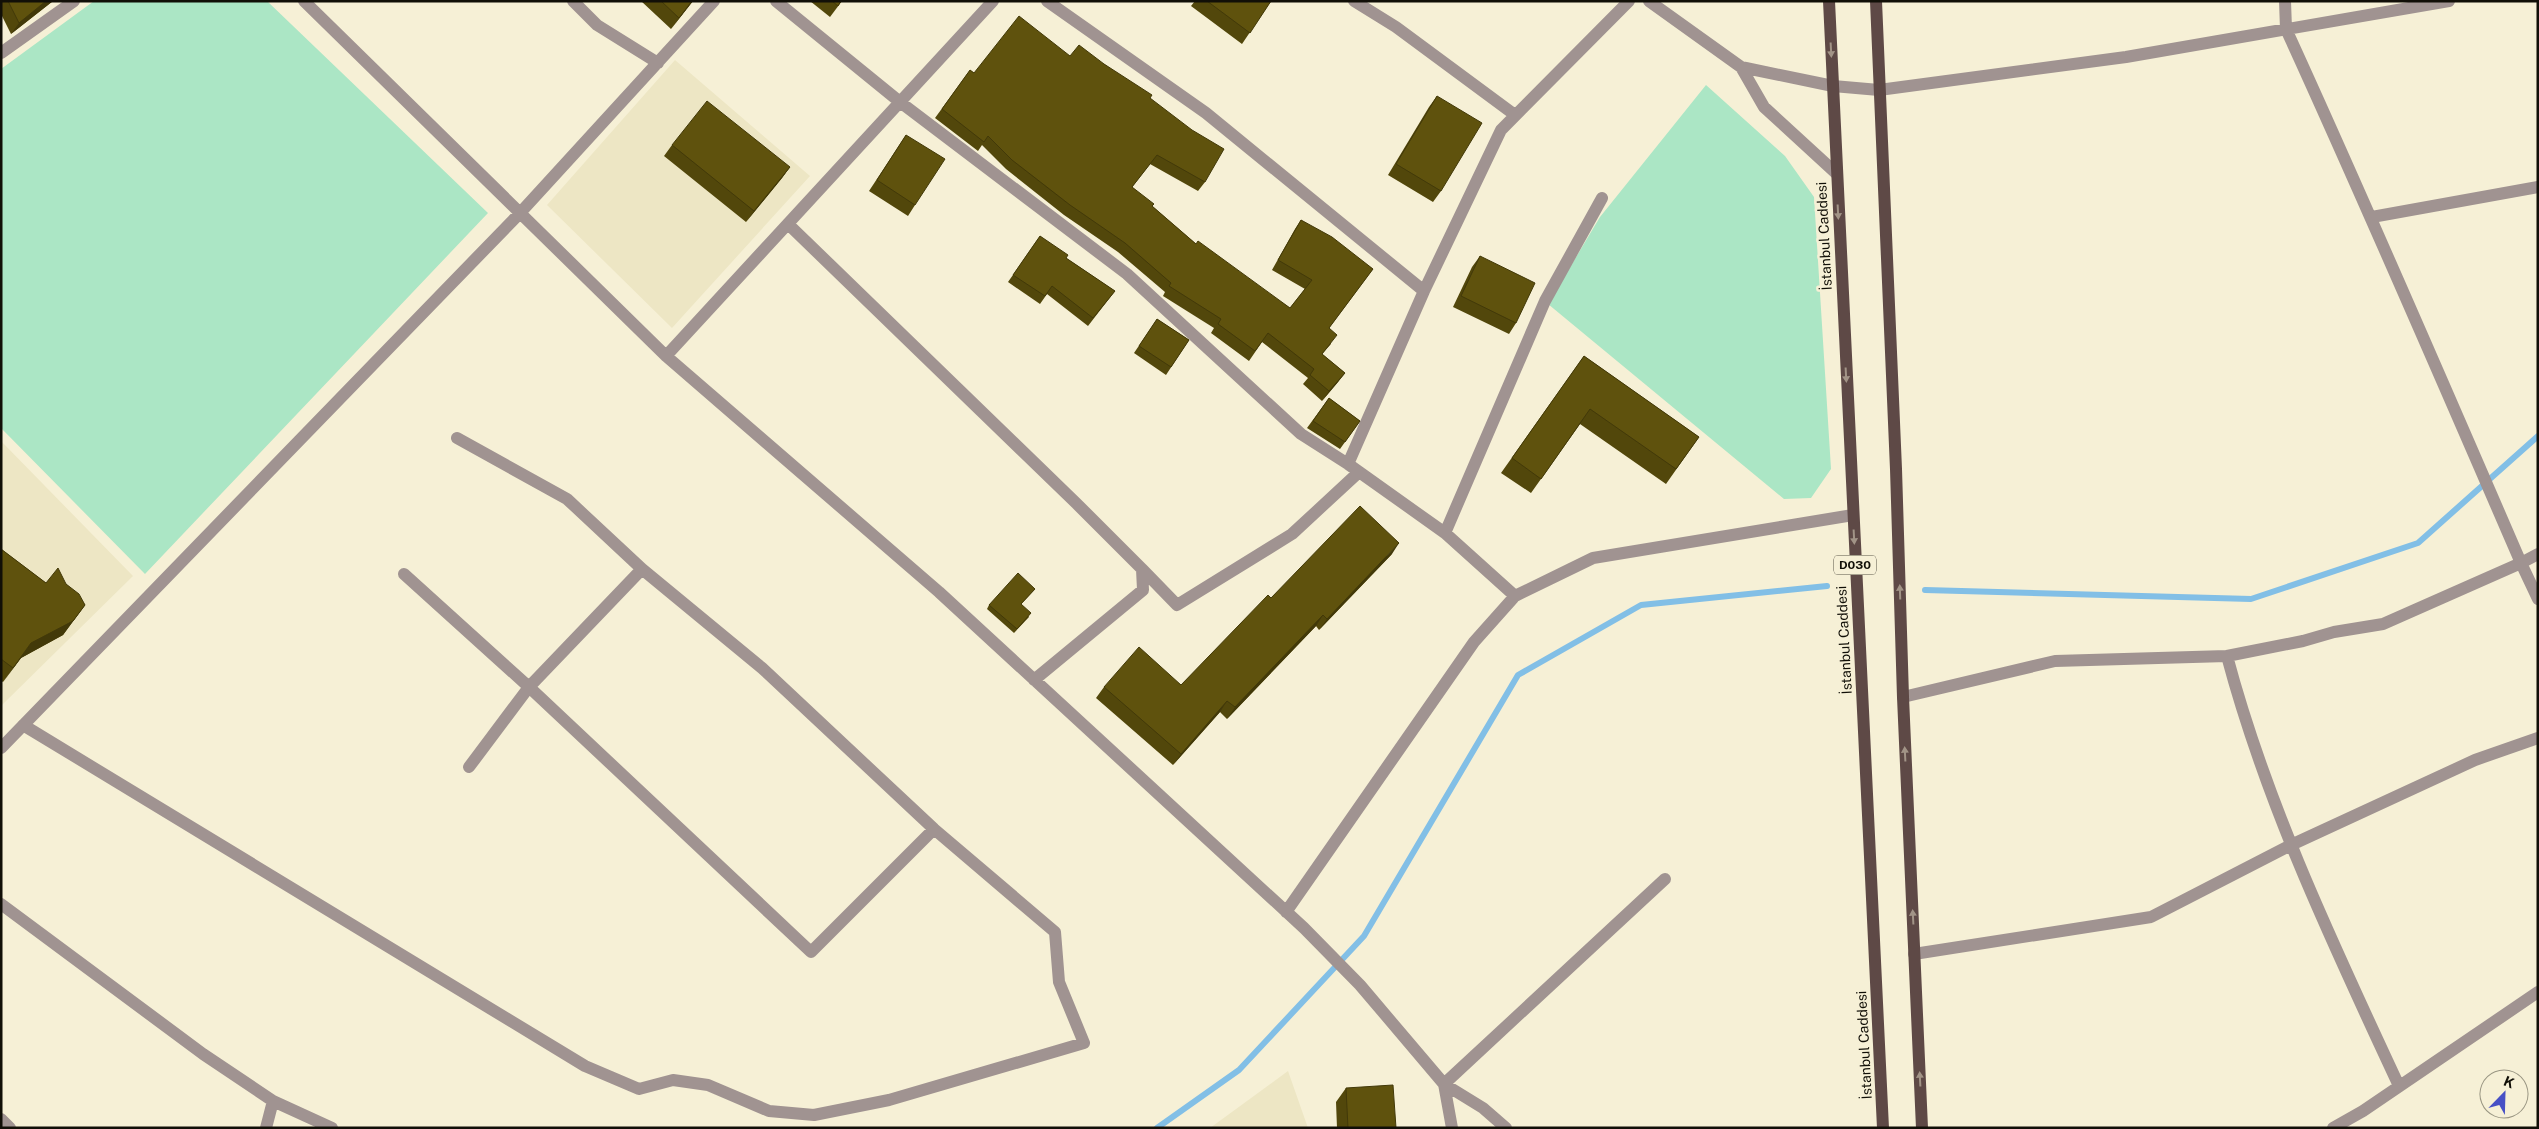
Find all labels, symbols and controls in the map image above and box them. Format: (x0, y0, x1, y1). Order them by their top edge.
one-way arrow (1827, 42, 1835, 58)
street label: İstanbul Caddesi (1811, 181, 1835, 291)
one-way arrow (1835, 205, 1843, 221)
one-way arrow (1842, 367, 1850, 383)
one-way arrow (1850, 529, 1858, 545)
road number: D030 (1834, 556, 1876, 574)
one-way arrow (1895, 584, 1903, 600)
street label: İstanbul Caddesi (1831, 585, 1855, 695)
one-way arrow (1901, 746, 1909, 762)
one-way arrow (1908, 908, 1916, 924)
street label: İstanbul Caddesi (1851, 990, 1875, 1100)
north arrow (2479, 1069, 2529, 1119)
one-way arrow (1916, 1071, 1924, 1087)
text: K (2501, 1073, 2517, 1091)

